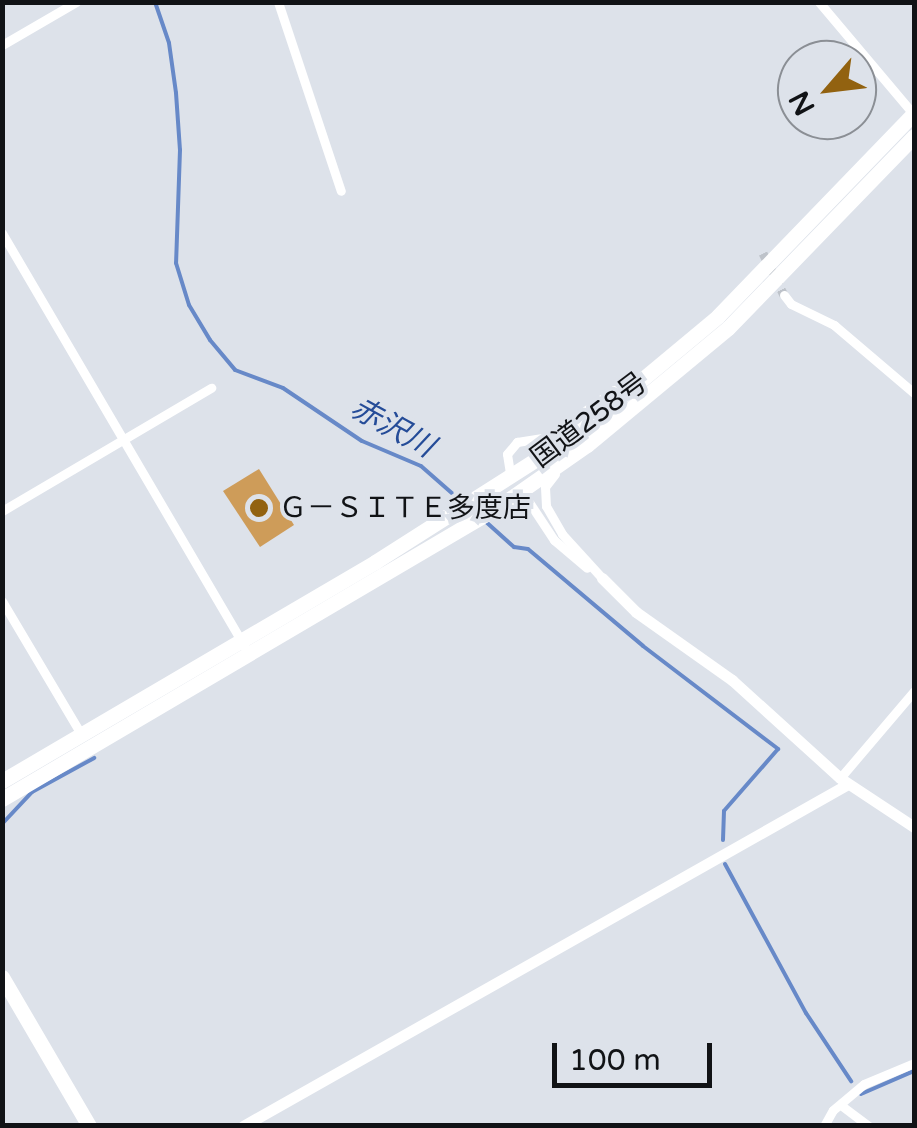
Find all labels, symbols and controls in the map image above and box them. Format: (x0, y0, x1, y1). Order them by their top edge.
north arrow (777, 40, 877, 140)
text: N (782, 85, 823, 121)
street label: 国道258号 (524, 365, 654, 475)
water label: 赤沢川 (344, 390, 440, 466)
place label: Ｇ－ＳＩＴＥ多度店 (279, 491, 531, 525)
marker: Ｇ－ＳＩＴＥ多度店 (248, 497, 270, 519)
scale bar (557, 1023, 717, 1085)
text: 100 m (569, 1042, 661, 1079)

